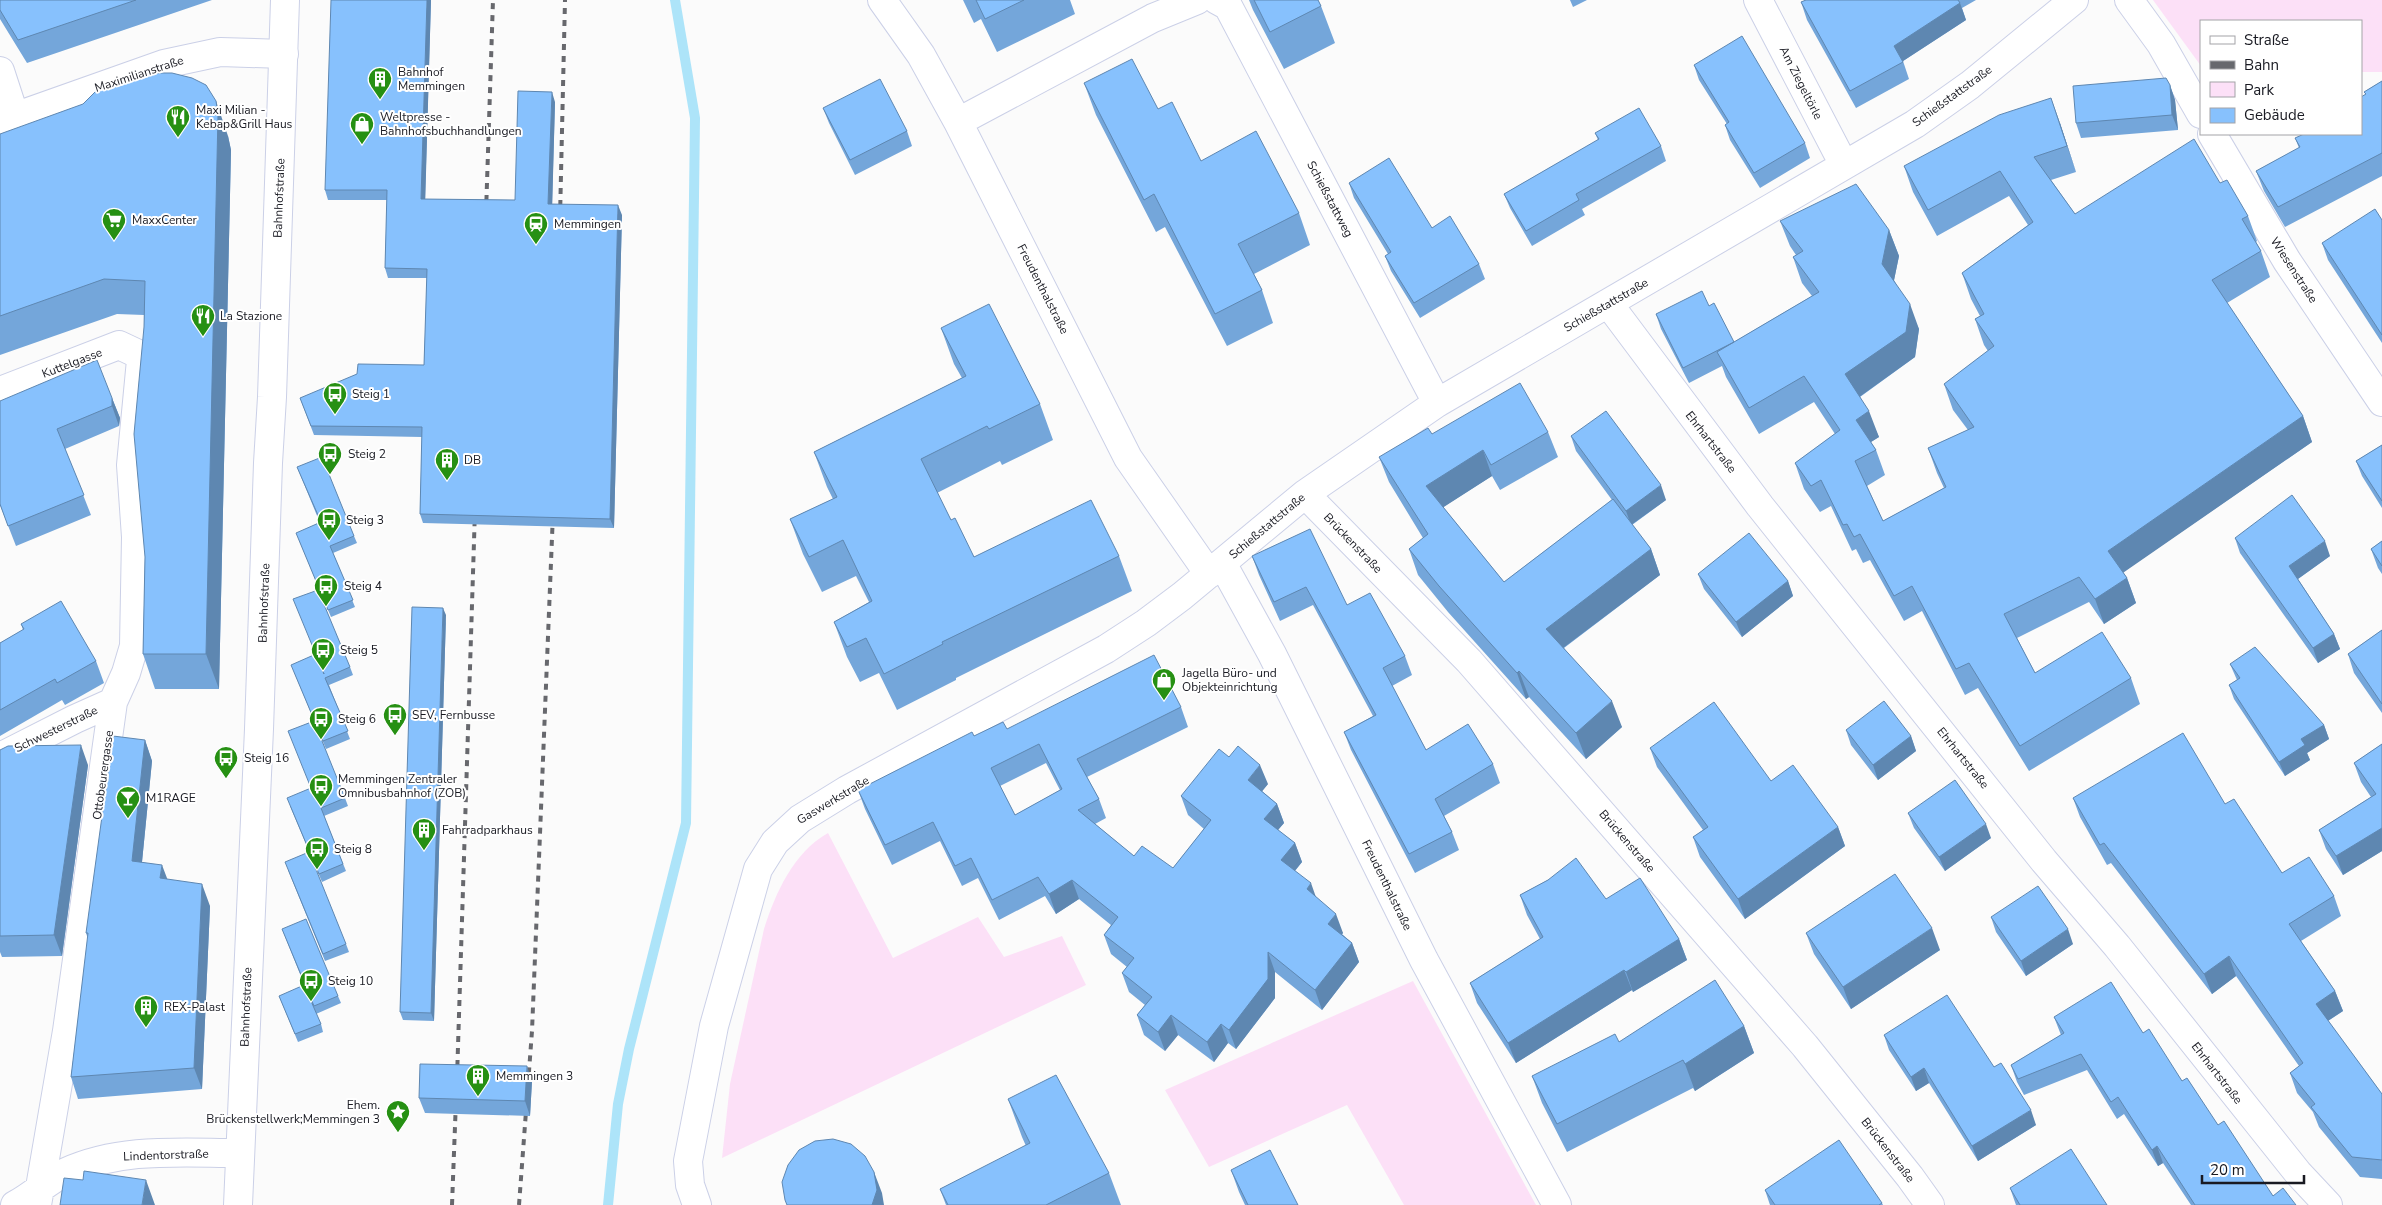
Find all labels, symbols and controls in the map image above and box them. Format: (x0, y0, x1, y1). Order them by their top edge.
legend (2200, 20, 2362, 135)
text: Straße (2244, 30, 2289, 50)
street label: Am Ziegeltörle (1776, 44, 1826, 122)
street label: Maximilianstraße (93, 52, 185, 96)
text: Bahn (2244, 55, 2279, 75)
street label: Schießstattstraße (1909, 62, 1995, 130)
place label: Bahnhof Memmingen (398, 64, 465, 94)
building icon: Bahnhof Memmingen (367, 66, 393, 100)
text: Park (2244, 80, 2274, 100)
place label: Maxi Milian - Kebap&Grill Haus (196, 102, 293, 132)
restaurant icon: Maxi Milian - Kebap&Grill Haus (165, 104, 191, 138)
text: Gebäude (2244, 105, 2305, 125)
place label: Weltpresse - Bahnhofsbuchhandlungen (380, 109, 522, 139)
shop icon: Weltpresse - Bahnhofsbuchhandlungen (349, 111, 375, 145)
street label: Bahnhofstraße (270, 158, 288, 238)
street label: Schießstattweg (1303, 158, 1357, 240)
supermarket icon: MaxxCenter (101, 207, 127, 241)
station icon: Memmingen (523, 211, 549, 245)
place label: MaxxCenter (132, 212, 198, 228)
place label: Memmingen (554, 216, 621, 232)
street label: Wiesenstraße (2267, 234, 2321, 306)
street label: Freudenthalstraße (1013, 241, 1073, 337)
street label: Schießstattstraße (1561, 274, 1651, 336)
restaurant icon: La Stazione (190, 303, 216, 337)
place label: La Stazione (220, 308, 282, 324)
street label: Kuttelgasse (39, 344, 105, 382)
bus stop icon: Steig 1 (322, 381, 348, 415)
place label: Steig 1 (352, 386, 390, 402)
street label: Ehrhartstraße (1682, 408, 1740, 476)
bus stop icon: Steig 2 (317, 441, 343, 475)
place label: Steig 2 (348, 446, 386, 462)
building icon: DB (434, 447, 460, 481)
place label: DB (464, 452, 481, 468)
street label: Schießstattstraße (1225, 489, 1309, 563)
bus stop icon: Steig 3 (316, 507, 342, 541)
street label: Brückenstraße (1320, 509, 1386, 577)
place label: Steig 3 (346, 512, 384, 528)
street label: Bahnhofstraße (255, 563, 273, 643)
bus stop icon: Steig 4 (313, 573, 339, 607)
place label: Steig 4 (344, 578, 382, 594)
bus stop icon: Steig 5 (310, 637, 336, 671)
place label: Steig 5 (340, 642, 378, 658)
place label: Jagella Büro- und Objekteinrichtung (1181, 665, 1278, 695)
shop icon: Jagella Büro- und Objekteinrichtung (1151, 667, 1177, 701)
street label: Schwesterstraße (12, 702, 100, 756)
bus stop icon: SEV, Fernbusse (382, 702, 408, 736)
bus stop icon: Steig 6 (308, 706, 334, 740)
place label: SEV, Fernbusse (412, 707, 495, 723)
place label: Steig 6 (338, 711, 376, 727)
street label: Ehrhartstraße (1933, 724, 1993, 792)
street label: Ottobeurergasse (89, 729, 117, 821)
bus stop icon: Steig 16 (213, 745, 239, 779)
place label: Steig 16 (244, 750, 289, 766)
place label: Memmingen Zentraler Omnibusbahnhof (ZOB) (338, 771, 466, 801)
street label: Gaswerkstraße (794, 772, 872, 828)
bus stop icon: Memmingen Zentraler Omnibusbahnhof (ZOB) (308, 773, 334, 807)
bar icon: M1RAGE (115, 785, 141, 819)
place label: M1RAGE (146, 790, 196, 806)
street label: Brückenstraße (1595, 806, 1659, 876)
building icon: Fahrradparkhaus (411, 817, 437, 851)
place label: Fahrradparkhaus (442, 822, 533, 838)
bus stop icon: Steig 8 (304, 836, 330, 870)
street label: Freudenthalstraße (1358, 837, 1416, 933)
place label: Steig 8 (334, 841, 372, 857)
street label: Bahnhofstraße (237, 967, 255, 1047)
bus stop icon: Steig 10 (298, 968, 324, 1002)
place label: Steig 10 (328, 973, 373, 989)
building icon: REX-Palast (133, 994, 159, 1028)
place label: REX-Palast (164, 999, 226, 1015)
street label: Ehrhartstraße (2188, 1039, 2246, 1107)
building icon: Memmingen 3 (465, 1063, 491, 1097)
place label: Memmingen 3 (496, 1068, 573, 1084)
place label: Ehem. Brückenstellwerk;Memmingen 3 (206, 1097, 380, 1127)
place icon: Ehem. Brückenstellwerk;Memmingen 3 (385, 1099, 411, 1133)
street label: Brückenstraße (1858, 1114, 1918, 1186)
street label: Lindentorstraße (123, 1146, 209, 1164)
scale bar (2202, 1152, 2304, 1184)
text: 20 m (2210, 1160, 2245, 1180)

